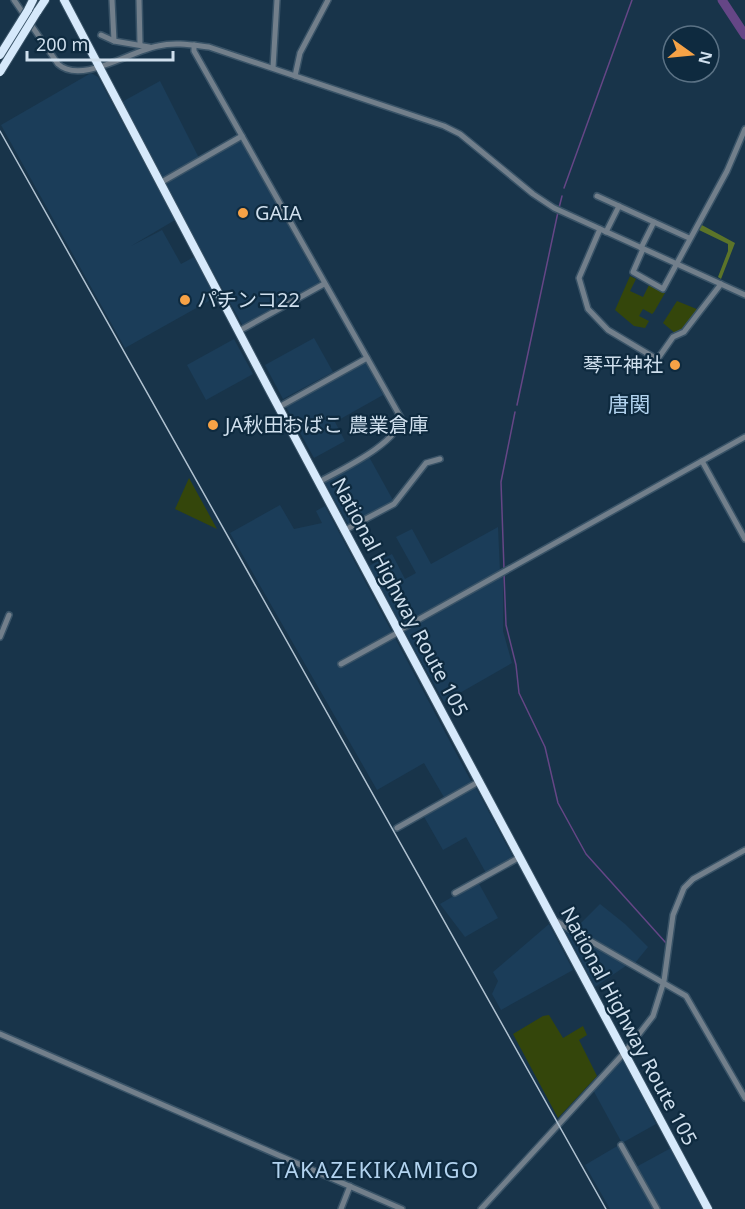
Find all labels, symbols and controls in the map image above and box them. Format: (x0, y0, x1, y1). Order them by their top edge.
scale bar (27, 24, 172, 62)
north arrow (661, 24, 721, 84)
text: 200 m (36, 32, 88, 56)
text: N (693, 49, 718, 67)
place label: GAIA (255, 199, 302, 226)
marker: GAIA (236, 206, 250, 220)
place label: パチンコ22 (197, 286, 300, 313)
marker: パチンコ22 (178, 293, 192, 307)
place label: 琴平神社 (583, 351, 663, 378)
marker: 琴平神社 (668, 358, 682, 372)
district label: 唐関 (608, 390, 650, 418)
place label: JA秋田おばこ 農業倉庫 (223, 411, 428, 438)
marker: JA秋田おばこ 農業倉庫 (206, 418, 220, 432)
street label: National Highway Route 105 (326, 473, 475, 721)
street label: National Highway Route 105 (555, 902, 704, 1150)
district label: TAKAZEKIKAMIGO (272, 1154, 480, 1184)

